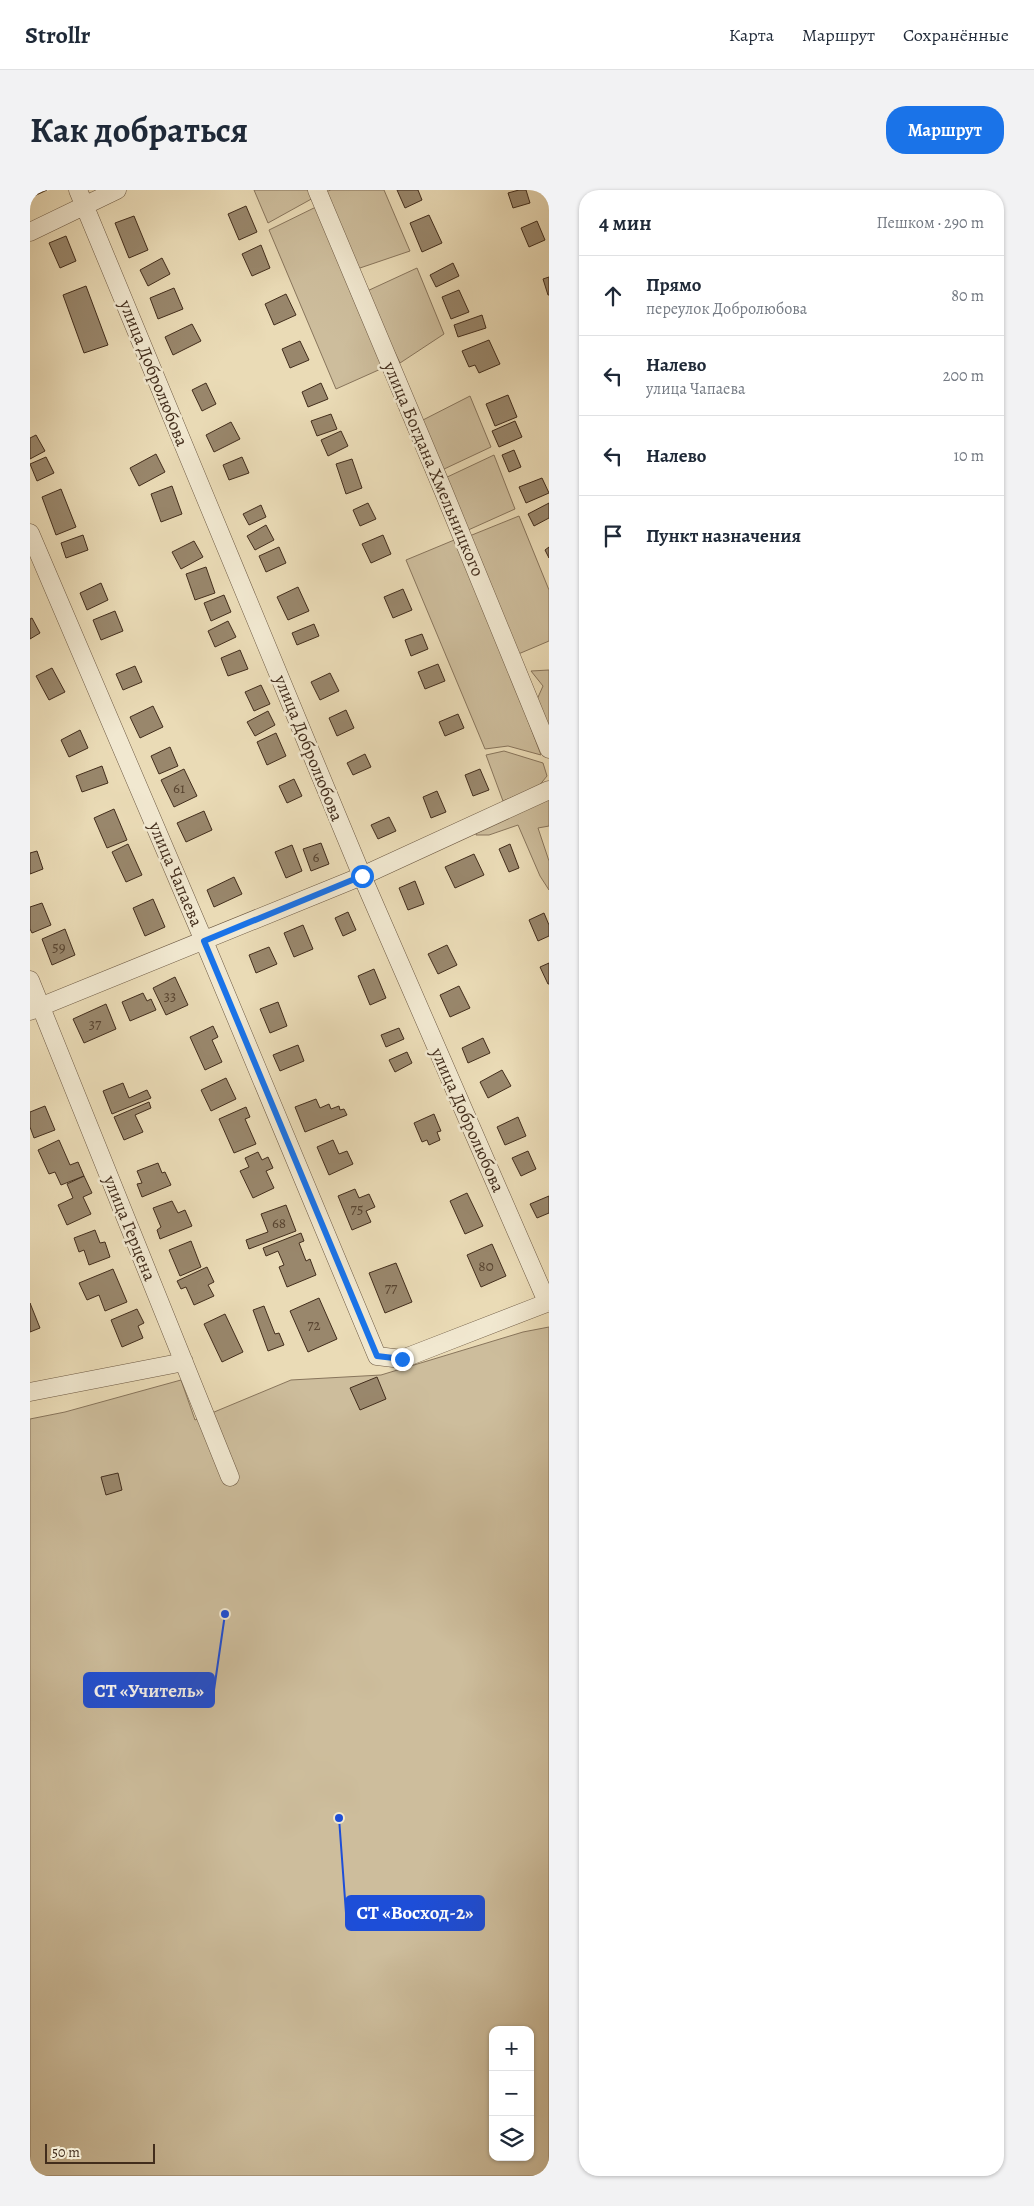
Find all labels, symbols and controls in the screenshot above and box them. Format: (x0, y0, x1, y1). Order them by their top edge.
text: Strollr (25, 19, 90, 51)
text: Карта (729, 23, 774, 47)
text: Маршрут (802, 23, 875, 47)
text: Сохранённые (903, 23, 1009, 47)
text: Как добраться (30, 106, 248, 154)
button: Маршрут (886, 106, 1004, 154)
text: 4 мин (599, 209, 652, 237)
text: Пешком · 290 m (876, 212, 984, 234)
text: Прямо (646, 272, 701, 298)
icon: ahead (599, 282, 627, 310)
text: 80 m (951, 285, 984, 307)
street label: улица Добролюбова (113, 295, 195, 450)
text: переулок Добролюбова (646, 298, 807, 320)
text: Налево (646, 352, 706, 378)
street label: улица Богдана Хмельницкого (377, 357, 490, 580)
icon: left (599, 362, 627, 390)
text: 200 m (943, 365, 984, 387)
text: улица Чапаева (646, 378, 745, 400)
icon: left (599, 442, 627, 470)
text: Налево (646, 443, 706, 469)
text: 10 m (954, 445, 984, 467)
icon: arrive (599, 522, 627, 550)
text: Пункт назначения (646, 523, 801, 549)
street label: улица Добролюбова (268, 670, 350, 825)
house number: 61 (173, 778, 185, 798)
street label: улица Чапаева (143, 817, 209, 931)
house number: 6 (313, 847, 320, 867)
route start (351, 865, 374, 888)
house number: 59 (52, 937, 66, 957)
house number: 33 (164, 986, 176, 1006)
house number: 37 (89, 1014, 102, 1034)
street label: улица Добролюбова (425, 1043, 511, 1197)
street label: улица Герцена (98, 1171, 162, 1285)
house number: 75 (351, 1199, 363, 1219)
house number: 68 (272, 1213, 286, 1233)
house number: 80 (478, 1256, 494, 1276)
house number: 77 (385, 1278, 398, 1298)
house number: 72 (307, 1315, 321, 1335)
route end (391, 1348, 414, 1371)
callout: СТ «Учитель» (84, 1673, 214, 1707)
text: СТ «Учитель» (94, 1678, 204, 1704)
callout: СТ «Восход-2» (346, 1896, 484, 1930)
text: СТ «Восход-2» (356, 1900, 474, 1926)
map controls (489, 2026, 534, 2161)
button: + (489, 2026, 534, 2071)
button: − (489, 2071, 534, 2116)
button: layers (489, 2116, 534, 2161)
scale bar (45, 2141, 155, 2164)
text: 50 m (52, 2143, 80, 2162)

